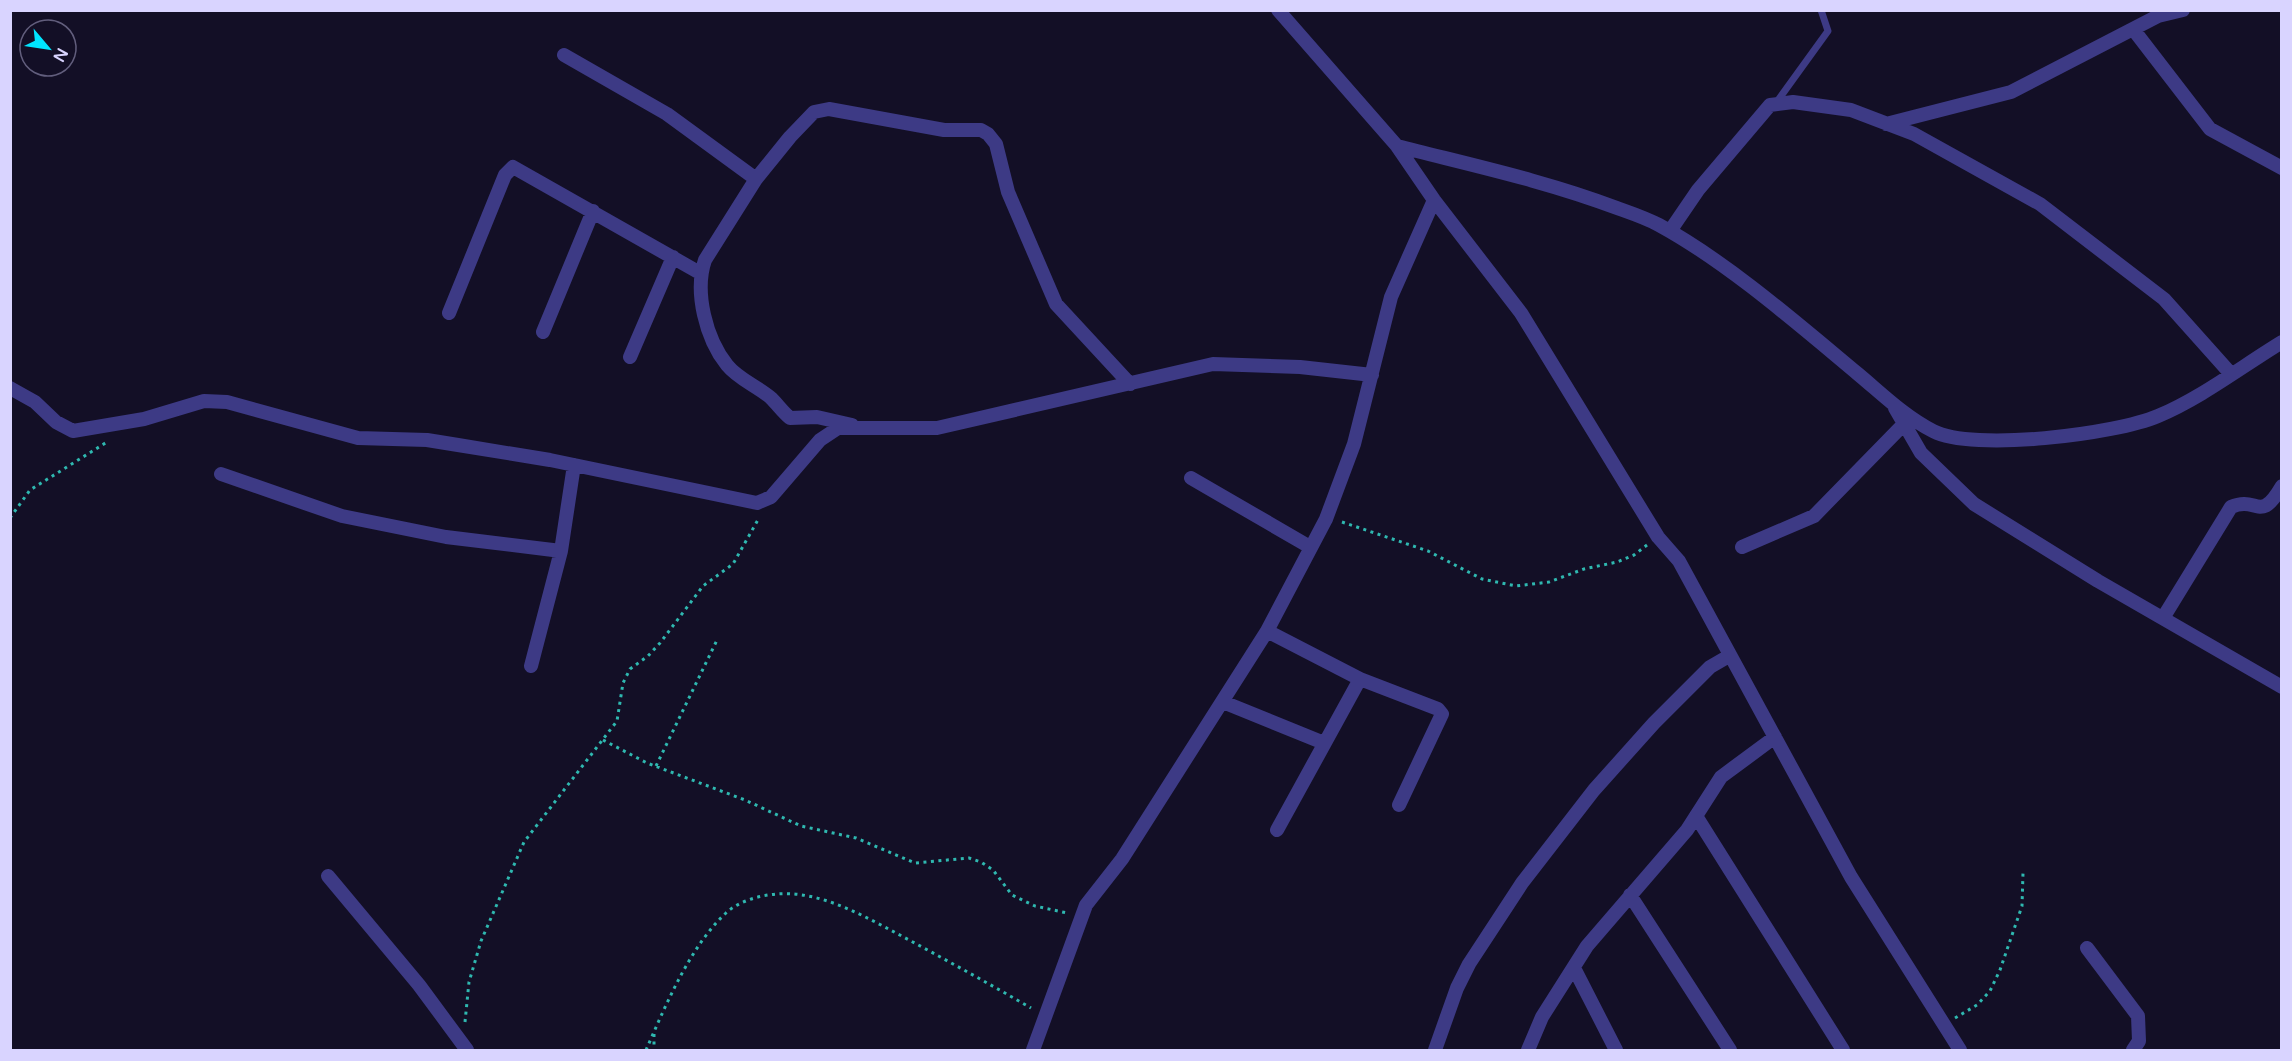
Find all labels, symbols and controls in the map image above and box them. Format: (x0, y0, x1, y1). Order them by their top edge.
north arrow (18, 18, 78, 78)
text: N (48, 44, 72, 65)

